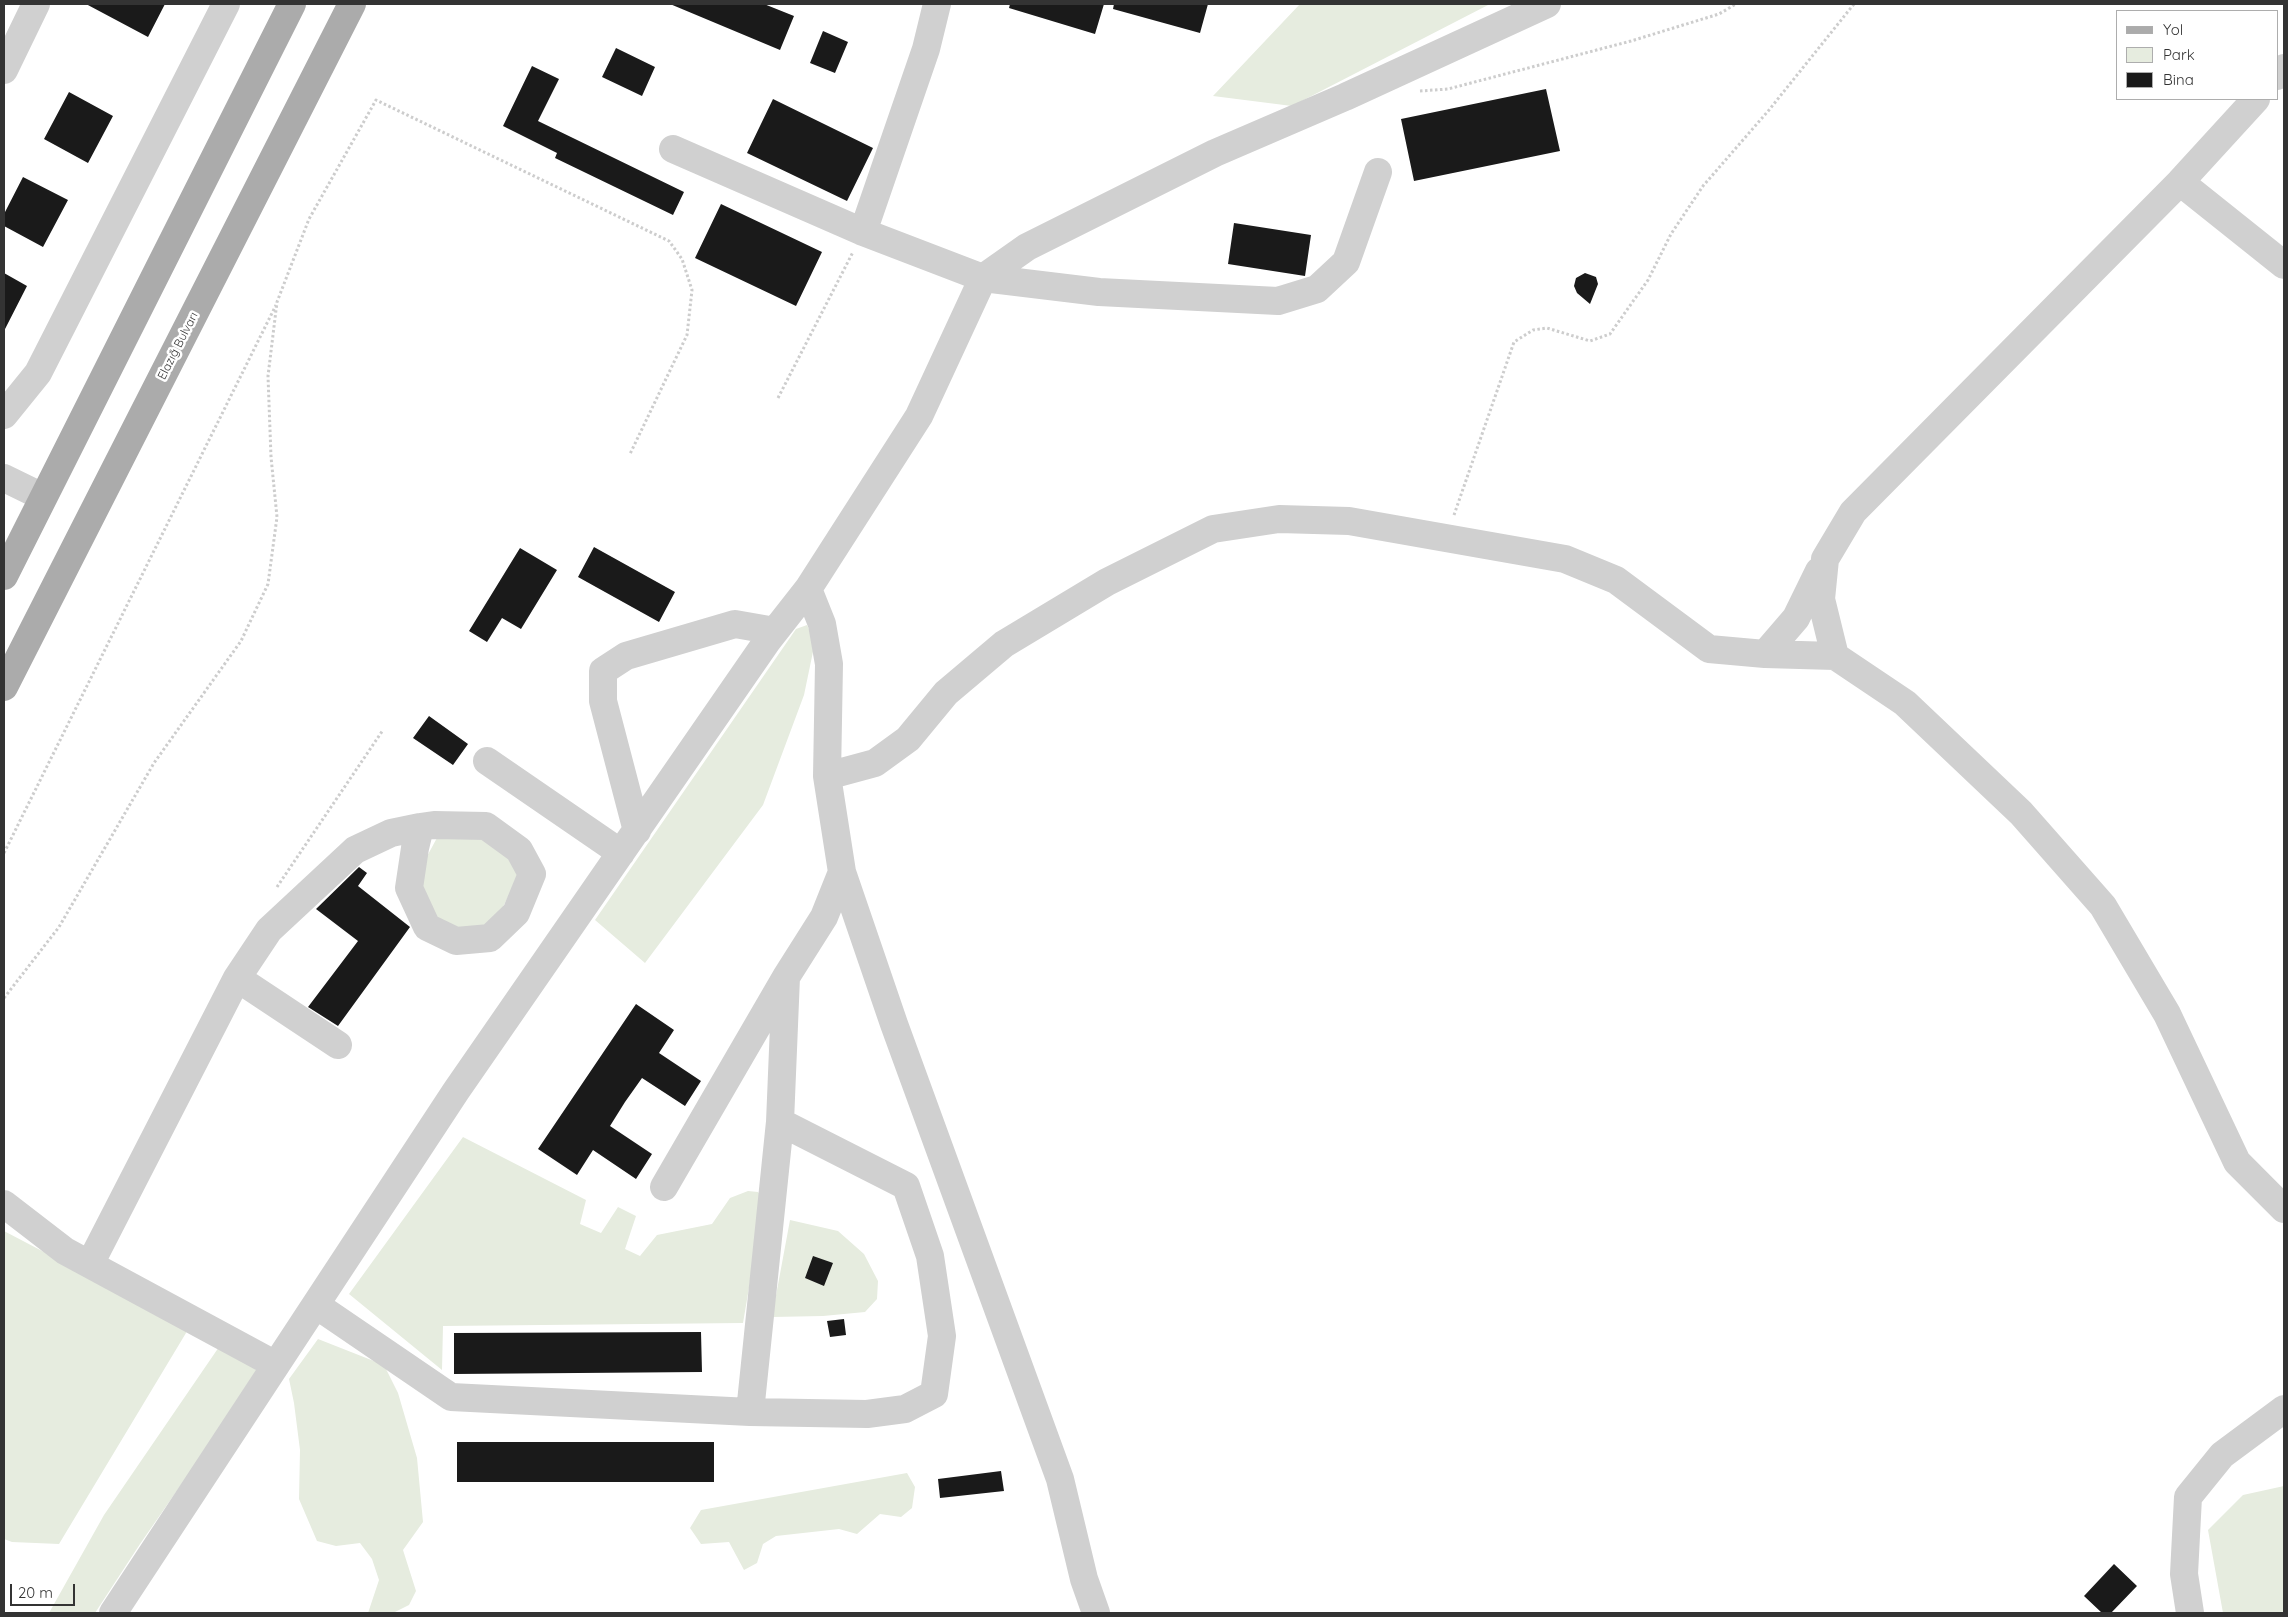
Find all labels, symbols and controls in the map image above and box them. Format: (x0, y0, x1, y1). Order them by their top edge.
legend (2116, 10, 2278, 100)
text: Yol (2163, 20, 2183, 39)
text: Park (2163, 45, 2195, 64)
text: Bina (2163, 70, 2194, 89)
street label: Elazığ Bulvarı (155, 310, 201, 382)
scale bar (12, 1574, 78, 1606)
text: 20 m (18, 1583, 53, 1602)

